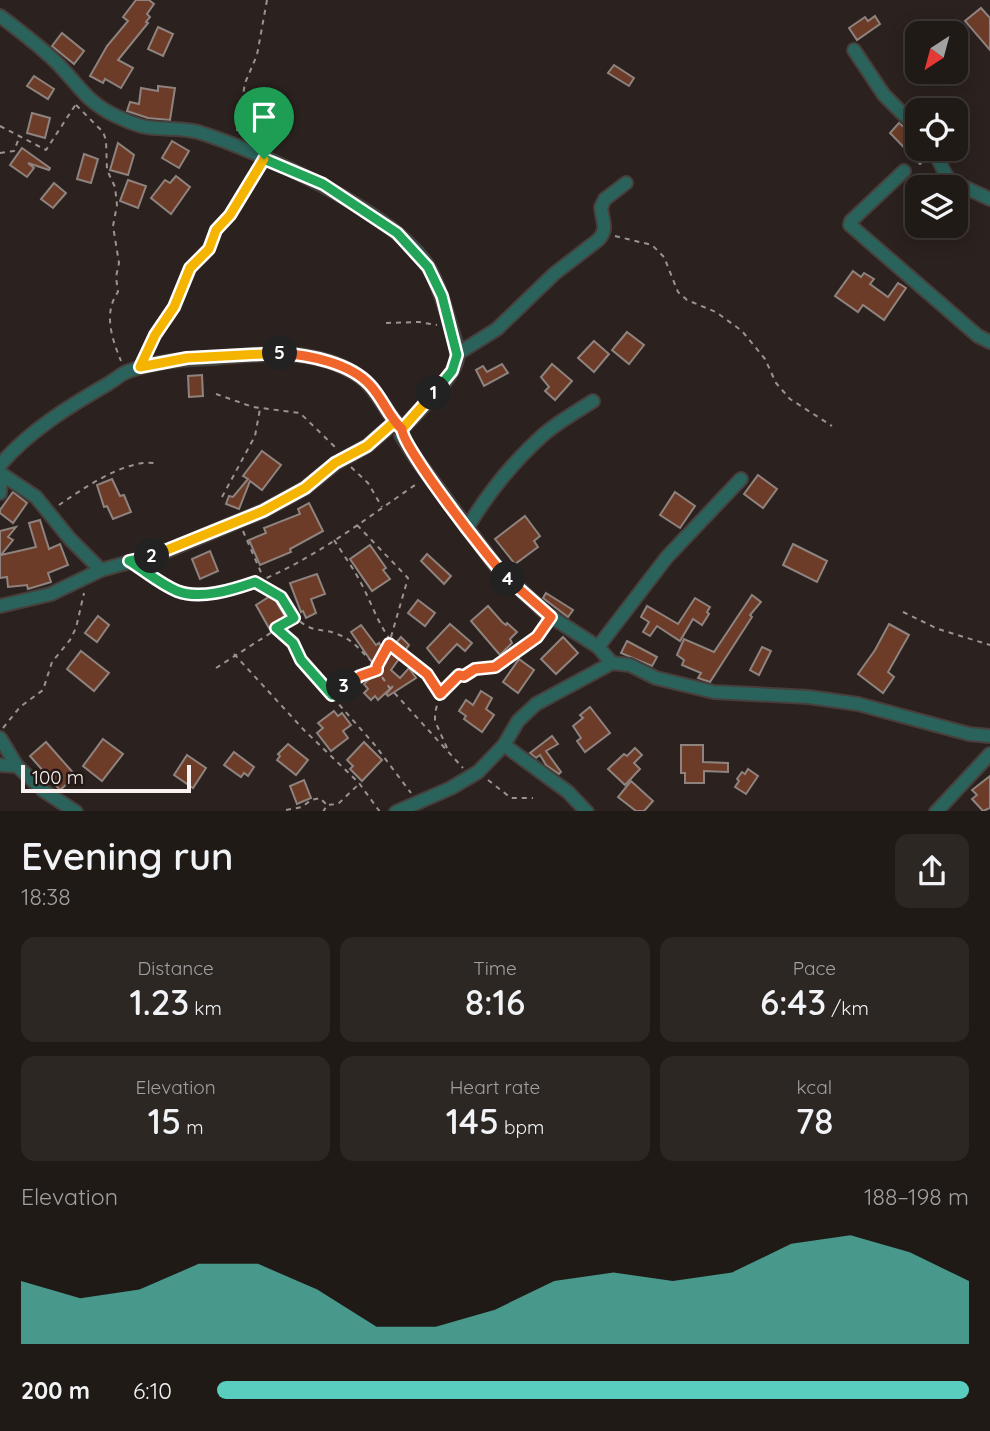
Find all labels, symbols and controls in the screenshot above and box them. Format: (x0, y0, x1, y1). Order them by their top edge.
north arrow (905, 21, 968, 84)
map controls (905, 21, 968, 238)
pin (234, 87, 294, 159)
icon: arrive (245, 98, 283, 136)
button: locate (905, 98, 968, 161)
button: layers (905, 175, 968, 238)
pin: 5 (262, 336, 298, 370)
text: 5 (274, 340, 285, 364)
pin: 1 (416, 376, 452, 410)
text: 1 (430, 380, 437, 404)
pin: 2 (134, 538, 170, 574)
text: 2 (146, 543, 157, 567)
pin: 4 (490, 562, 526, 596)
text: 4 (502, 566, 513, 590)
pin: 3 (326, 668, 362, 704)
text: 3 (338, 673, 349, 697)
scale bar (21, 762, 191, 794)
text: 100 m (32, 765, 84, 789)
text: Evening run (21, 832, 234, 880)
button: share (895, 834, 969, 908)
text: 18:38 (21, 882, 71, 911)
text: Distance (138, 956, 214, 980)
text: Time (473, 956, 517, 980)
text: Pace (793, 956, 836, 980)
text: 1.23 (129, 980, 189, 1024)
text: 8:16 (465, 980, 525, 1024)
text: 6:43 (760, 980, 826, 1024)
text: km (189, 996, 222, 1020)
text: /km (826, 996, 869, 1020)
text: Elevation (136, 1075, 216, 1099)
text: Heart rate (450, 1075, 540, 1099)
text: kcal (797, 1075, 832, 1099)
text: 15 (148, 1099, 181, 1143)
text: 145 (446, 1099, 499, 1143)
text: 78 (795, 1099, 833, 1143)
text: m (181, 1115, 204, 1139)
text: bpm (499, 1115, 544, 1139)
text: Elevation (21, 1182, 118, 1211)
text: 188–198 m (864, 1182, 969, 1211)
text: 200 m (21, 1376, 90, 1405)
text: 6:10 (133, 1376, 172, 1405)

